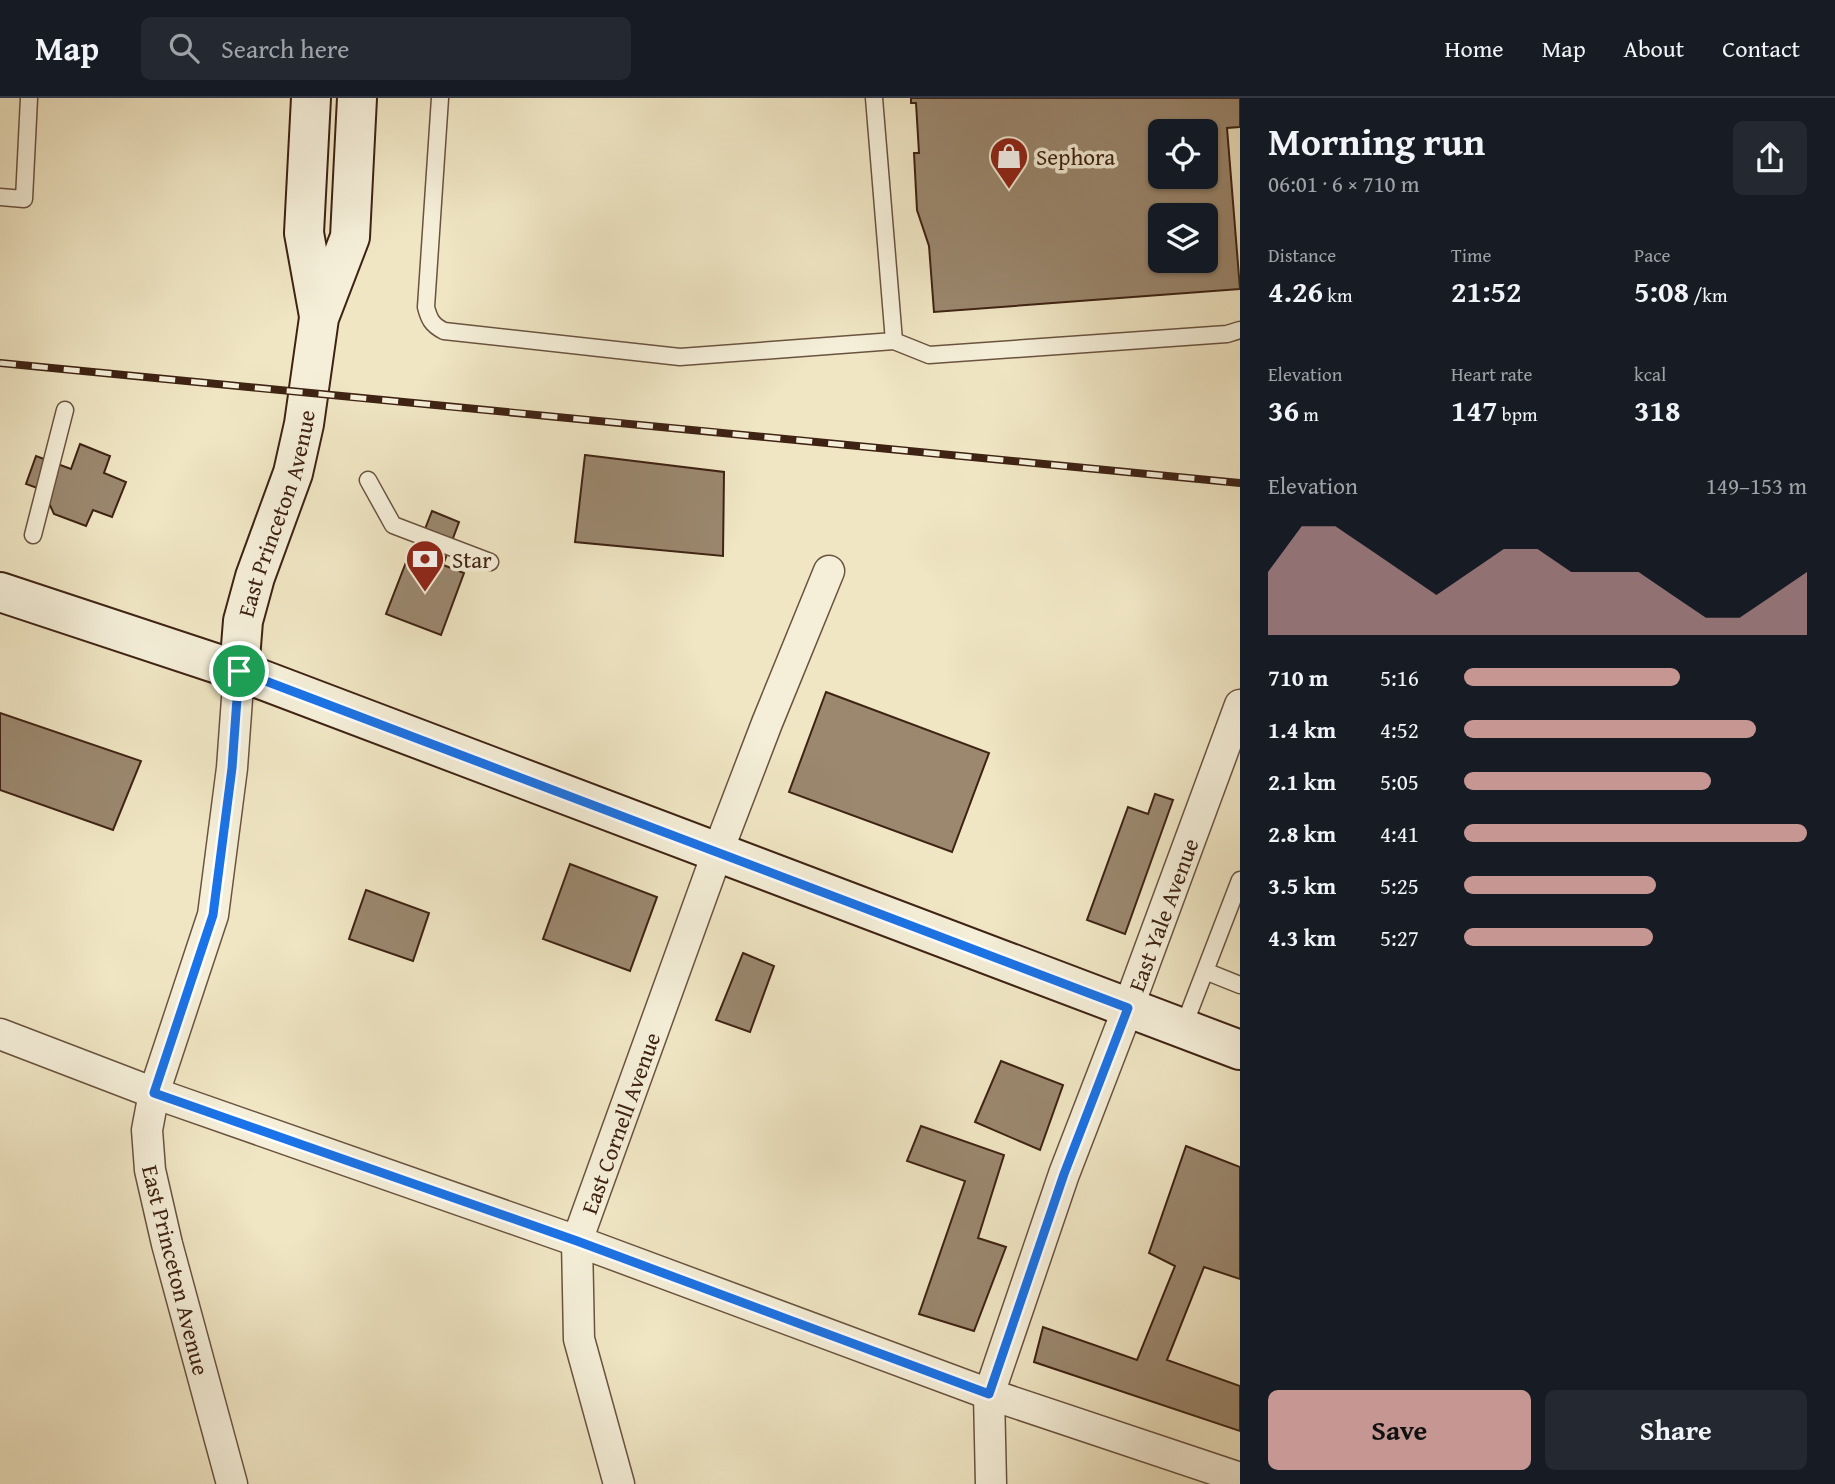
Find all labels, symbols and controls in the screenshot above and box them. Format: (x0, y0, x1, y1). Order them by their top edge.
search box (141, 17, 631, 80)
text: Map (35, 24, 99, 72)
icon: search (165, 29, 203, 67)
text: Search here (221, 29, 349, 68)
text: Home (1445, 31, 1504, 66)
text: Map (1542, 31, 1586, 66)
text: About (1624, 31, 1684, 66)
text: Contact (1722, 31, 1800, 66)
text: Morning run (1268, 113, 1485, 169)
map controls (1148, 119, 1218, 273)
button: locate (1148, 119, 1218, 189)
button: share (1733, 121, 1807, 195)
shop icon: Sephora (988, 135, 1030, 190)
place label: Sephora (1036, 140, 1115, 173)
text: 06:01 · 6 × 710 m (1268, 167, 1420, 200)
button: layers (1148, 203, 1218, 273)
text: Distance (1268, 241, 1336, 269)
text: Time (1451, 241, 1491, 269)
text: Pace (1634, 241, 1671, 269)
text: 4.26 (1268, 269, 1323, 313)
text: 21:52 (1451, 269, 1522, 313)
text: 5:08 (1634, 269, 1689, 313)
text: km (1323, 281, 1352, 309)
text: /km (1689, 281, 1727, 309)
text: Elevation (1268, 360, 1342, 388)
text: Heart rate (1451, 360, 1532, 388)
text: kcal (1634, 360, 1666, 388)
text: 36 (1268, 388, 1299, 432)
text: 147 (1451, 388, 1498, 432)
text: 318 (1634, 388, 1681, 432)
text: m (1299, 400, 1319, 428)
text: bpm (1498, 400, 1537, 428)
street label: East Princeton Avenue (228, 408, 322, 621)
text: Elevation (1268, 469, 1358, 502)
text: 149–153 m (1706, 469, 1807, 502)
bank icon: Star (404, 538, 446, 593)
place label: Star (452, 543, 492, 576)
pin (209, 641, 269, 701)
icon: arrive (220, 652, 258, 690)
text: 710 m (1268, 661, 1329, 694)
text: 5:16 (1380, 661, 1419, 694)
text: 1.4 km (1268, 713, 1336, 746)
text: 4:52 (1380, 713, 1419, 746)
text: 2.1 km (1268, 765, 1336, 798)
text: 5:05 (1380, 765, 1419, 798)
text: 2.8 km (1268, 817, 1336, 850)
text: 4:41 (1380, 817, 1419, 850)
street label: East Yale Avenue (1119, 833, 1206, 996)
text: 3.5 km (1268, 869, 1336, 902)
text: 5:25 (1380, 869, 1419, 902)
text: 4.3 km (1268, 921, 1336, 954)
text: 5:27 (1380, 921, 1419, 954)
street label: East Cornell Avenue (572, 1027, 668, 1218)
street label: East Princeton Avenue (134, 1161, 218, 1379)
button: Save (1268, 1390, 1531, 1470)
button: Share (1545, 1390, 1807, 1470)

